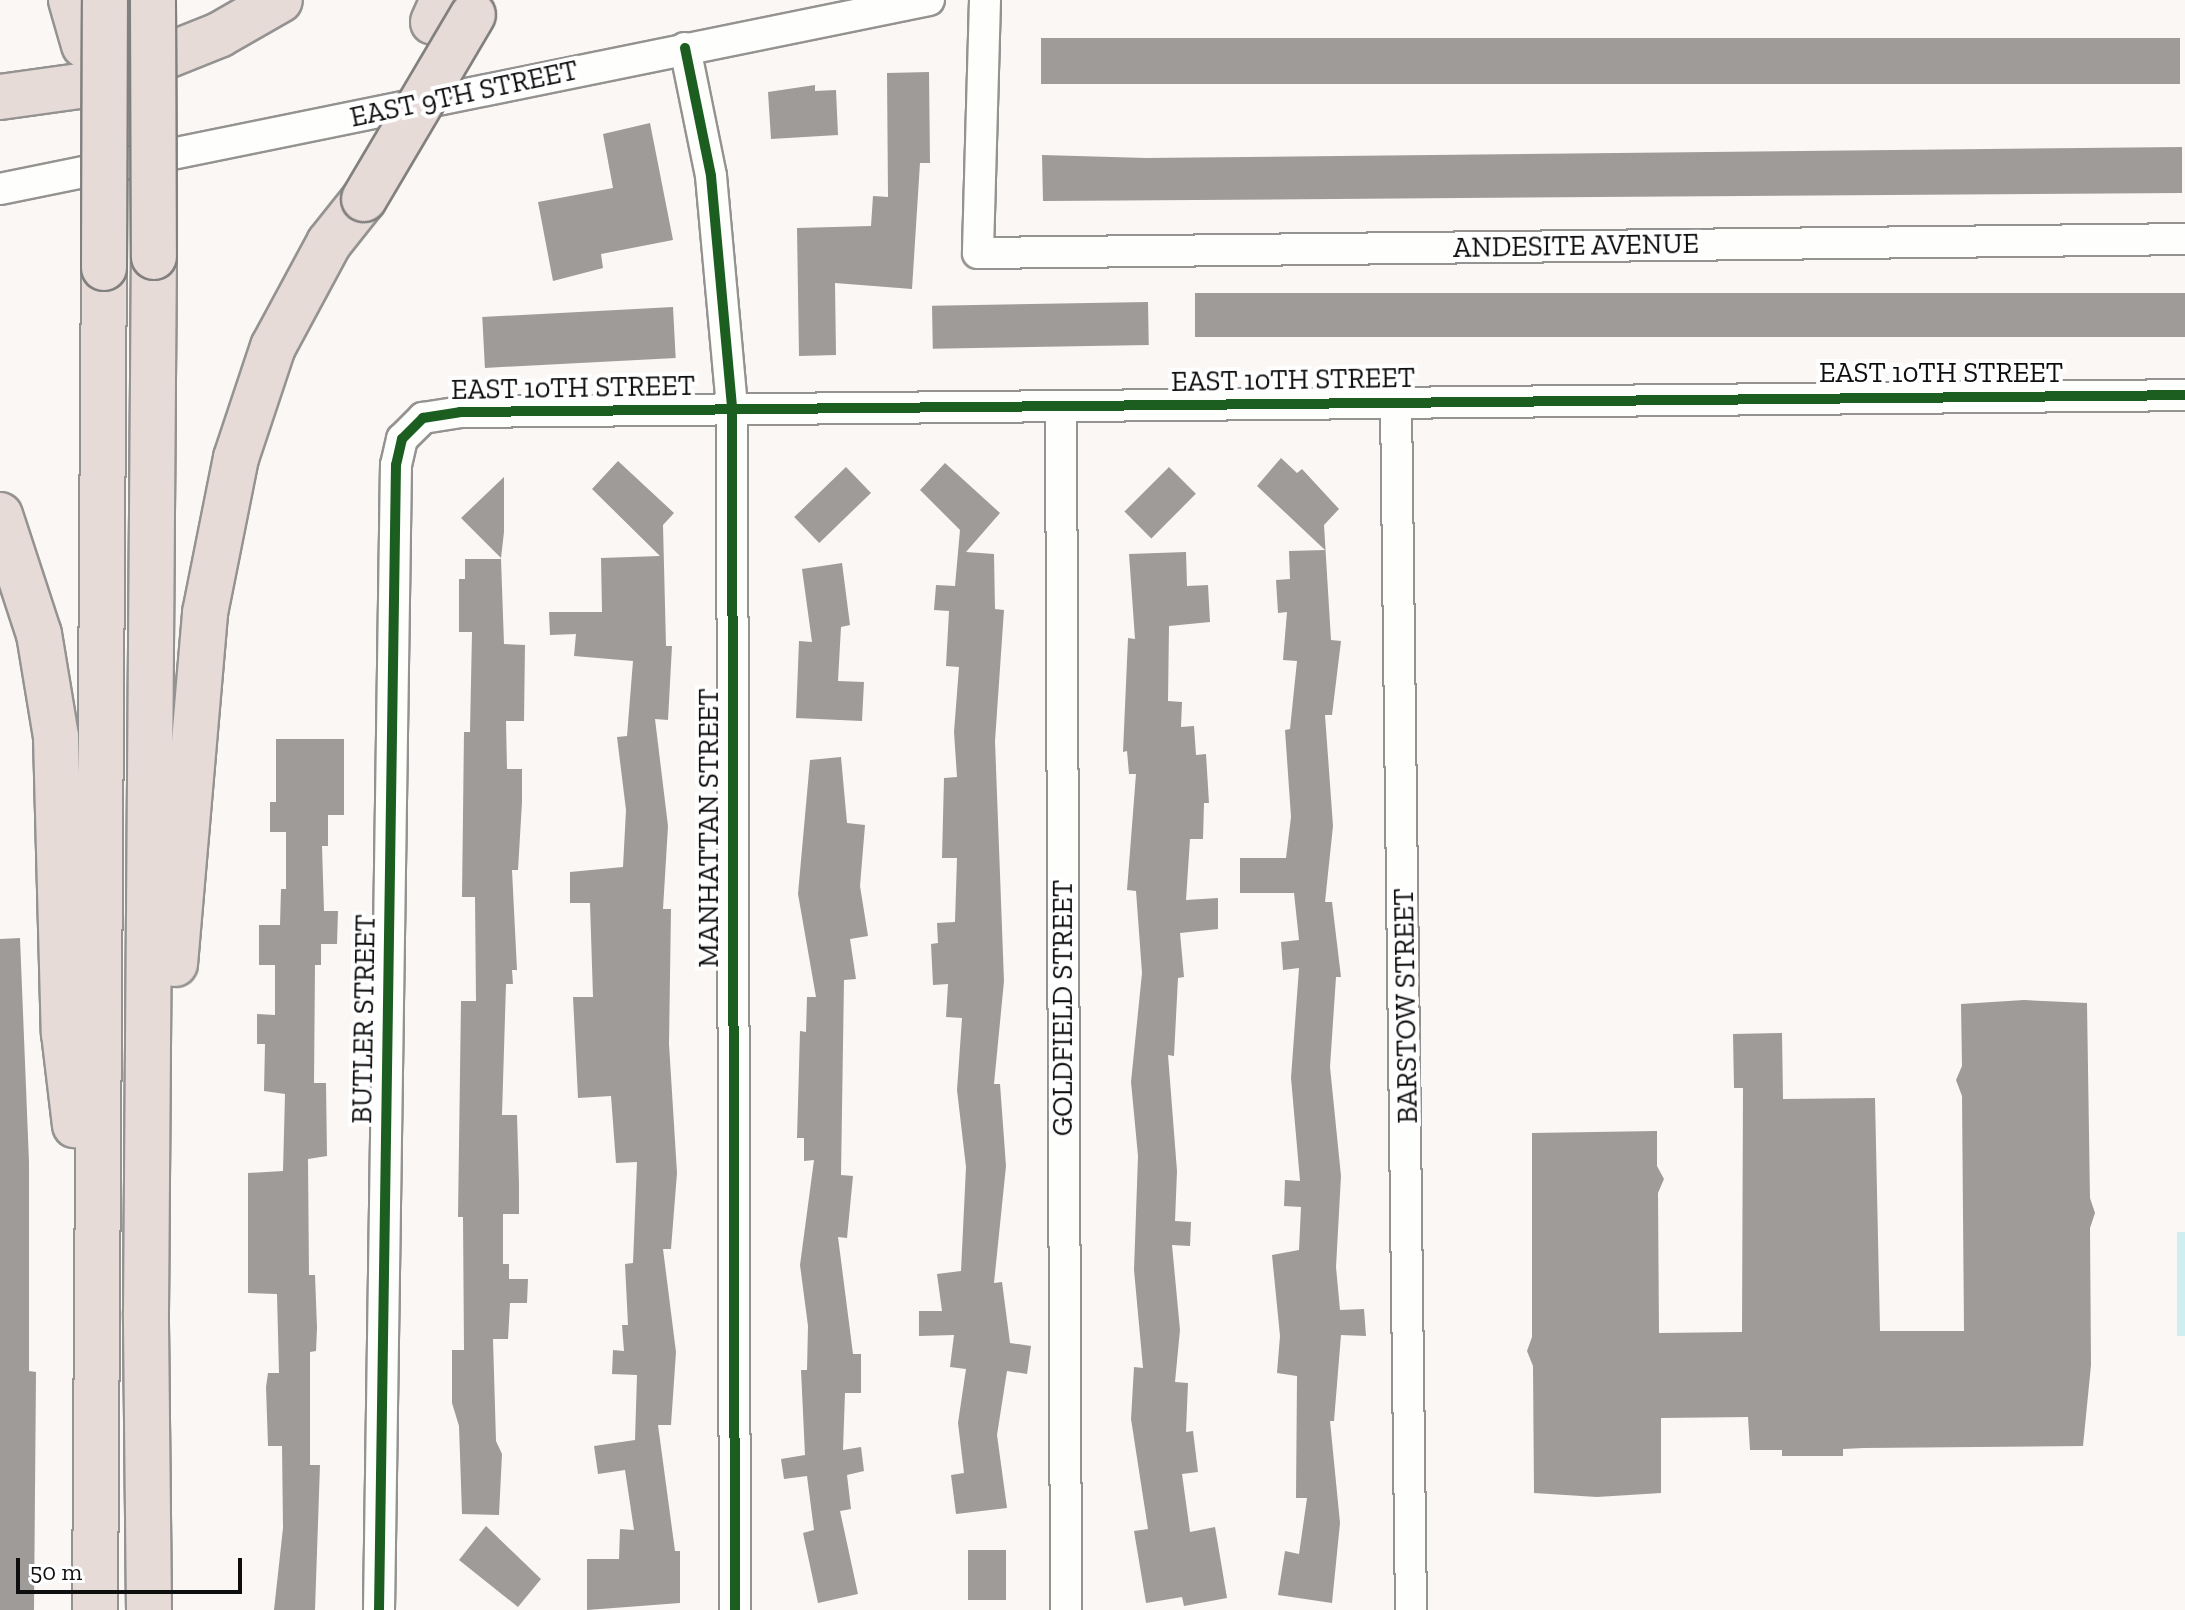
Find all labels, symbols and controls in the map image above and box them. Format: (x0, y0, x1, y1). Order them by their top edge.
street label: EAST 9TH STREET (347, 53, 581, 135)
street label: ANDESITE AVENUE (1452, 227, 1700, 265)
street label: EAST 10TH STREET (1819, 356, 2063, 390)
street label: EAST 10TH STREET (1170, 361, 1416, 399)
street label: EAST 10TH STREET (450, 369, 696, 407)
street label: MANHATTAN STREET (692, 688, 726, 968)
street label: GOLDFIELD STREET (1046, 880, 1080, 1136)
street label: BARSTOW STREET (1387, 888, 1425, 1124)
street label: BUTLER STREET (345, 914, 383, 1124)
scale bar (20, 1542, 246, 1592)
text: 50 m (30, 1557, 82, 1586)

